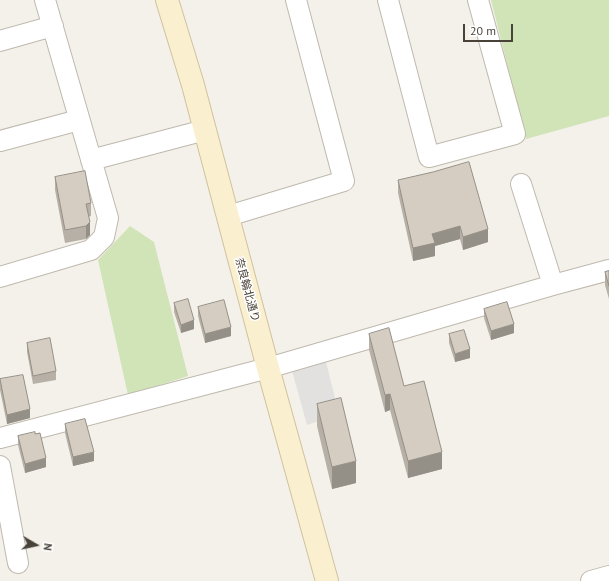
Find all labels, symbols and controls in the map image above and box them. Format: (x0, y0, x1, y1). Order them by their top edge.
scale bar (465, 16, 515, 42)
text: 20 m (470, 23, 496, 38)
street label: 奈良輪北通り (232, 256, 262, 324)
north arrow (16, 525, 56, 565)
text: N (40, 542, 55, 552)

